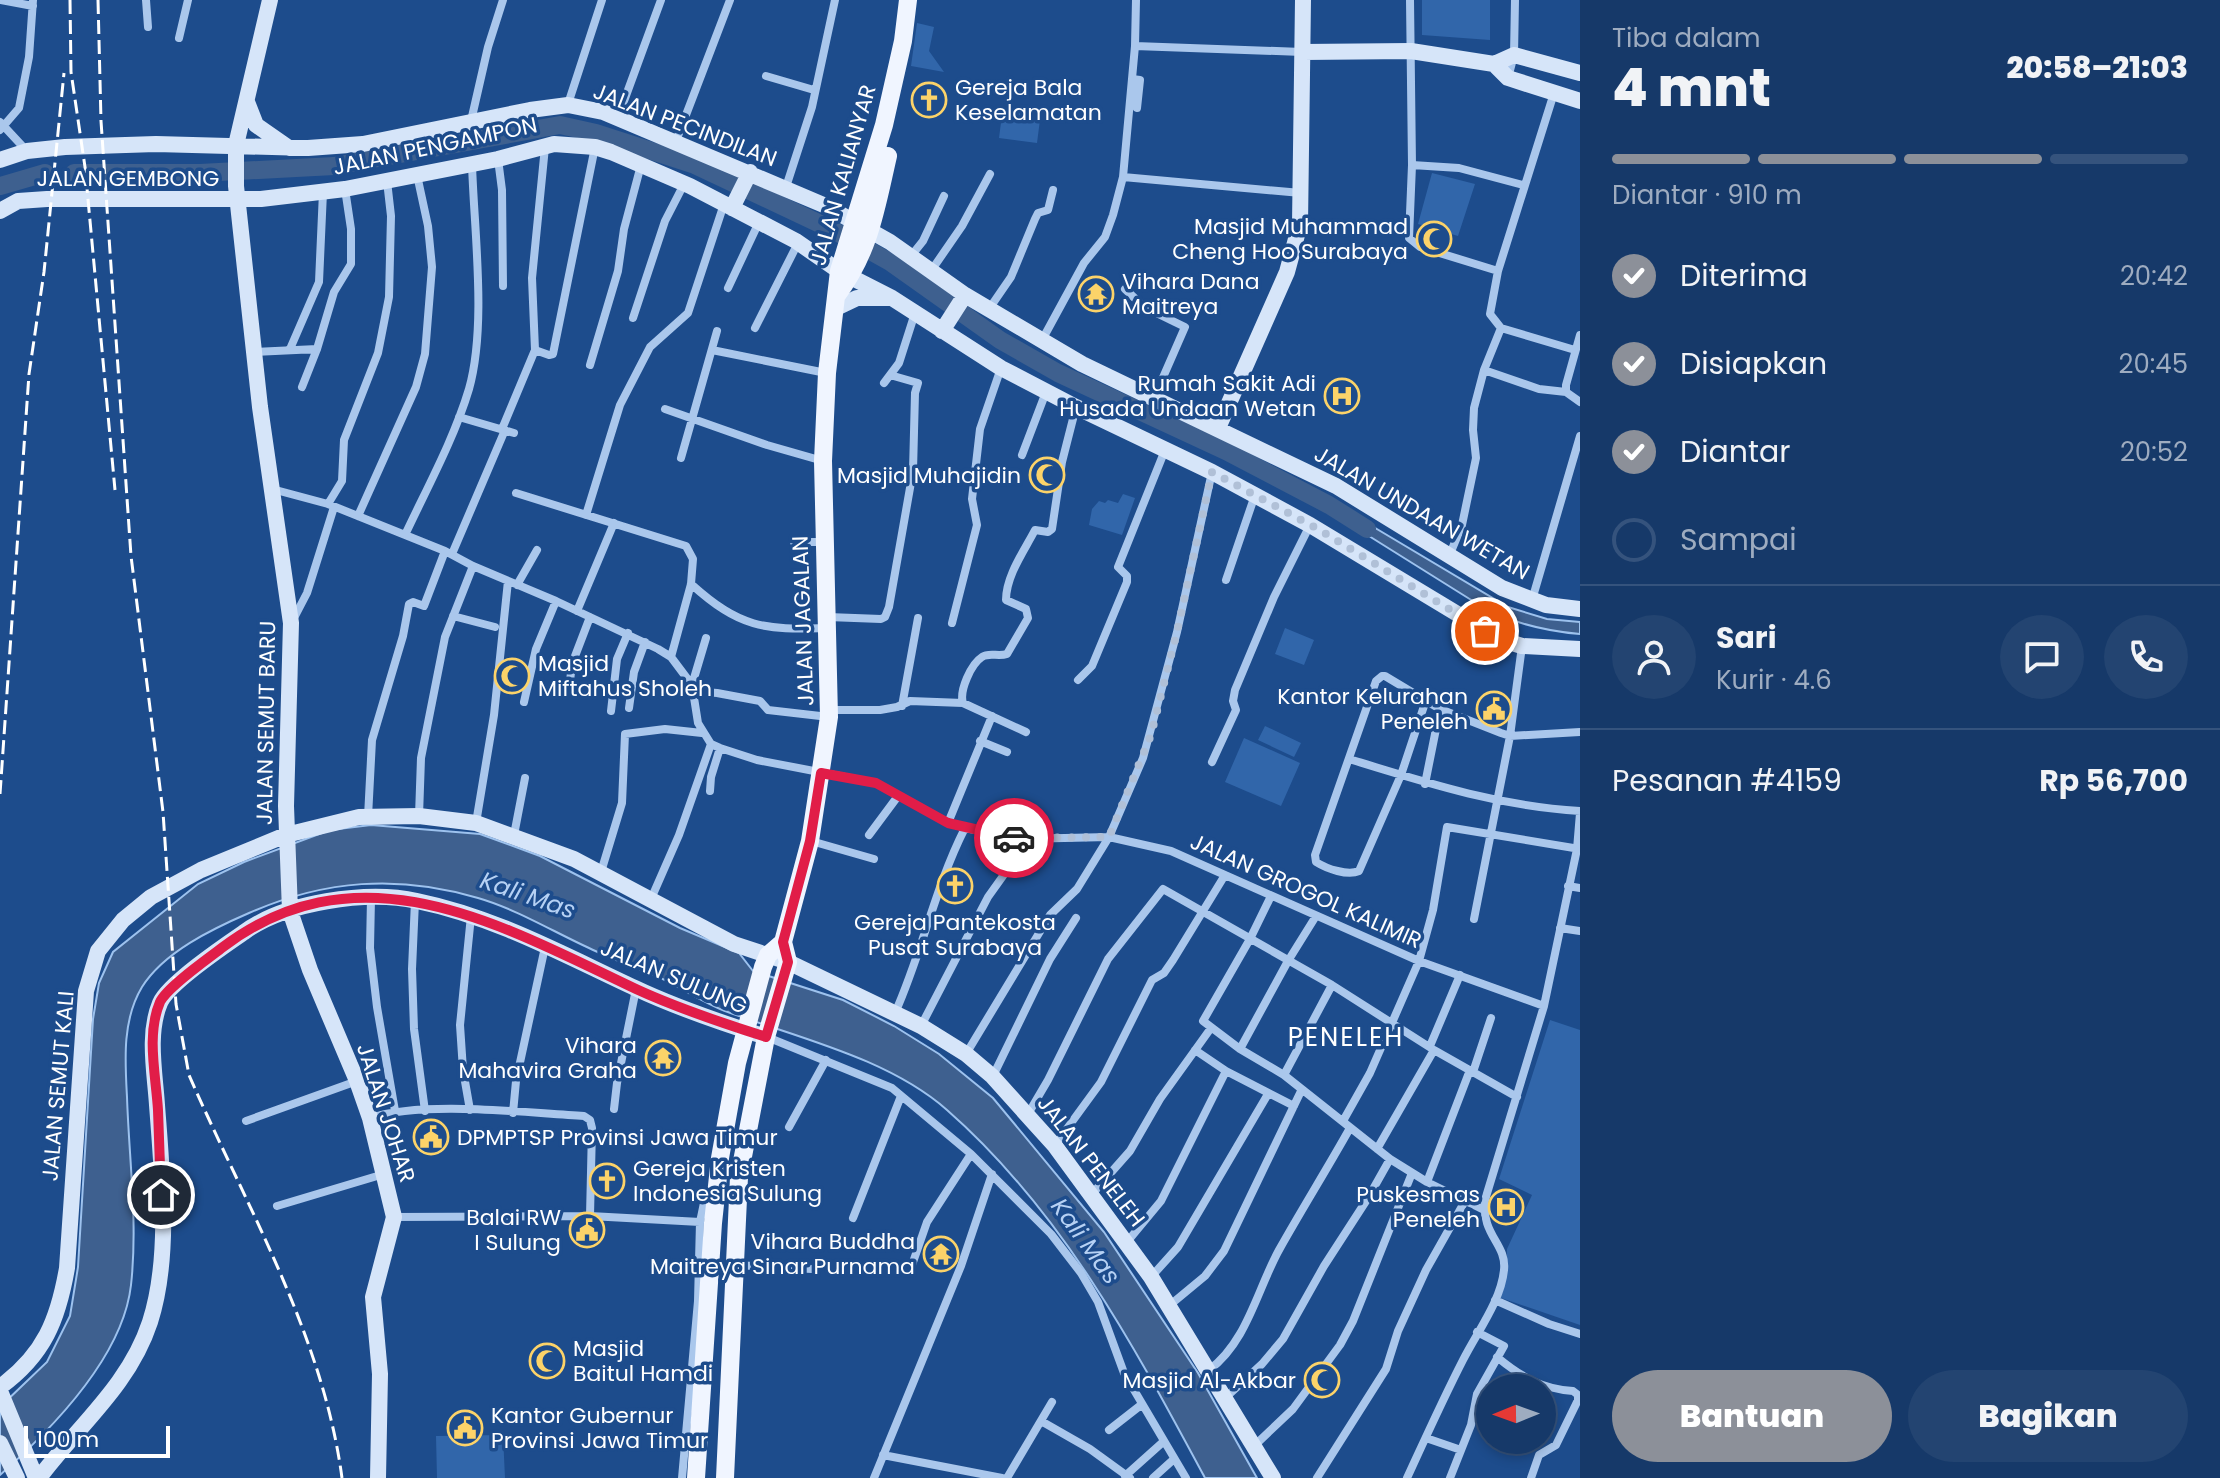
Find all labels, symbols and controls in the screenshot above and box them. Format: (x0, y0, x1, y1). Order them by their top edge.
text: Tiba dalam (1612, 20, 1760, 56)
text: 20:58–21:03 (2007, 46, 2188, 89)
text: 4 mnt (1612, 51, 1771, 124)
place label: Gereja Bala Keselamatan (955, 72, 1102, 128)
street label: JALAN PECINDILAN (589, 76, 781, 174)
street label: JALAN KALIANYAR (802, 81, 884, 269)
church icon: Gereja Bala Keselamatan (910, 81, 948, 119)
street label: JALAN PENGAMPON (330, 109, 540, 183)
street label: JALAN GEMBONG (37, 163, 219, 194)
text: Diantar · 910 m (1612, 177, 1802, 213)
place label: Masjid Muhammad Cheng Hoo Surabaya (1172, 211, 1408, 267)
mosque icon: Masjid Muhammad Cheng Hoo Surabaya (1415, 220, 1453, 258)
icon: check (1612, 254, 1656, 298)
text: Diterima (1680, 254, 1808, 297)
text: 20:42 (2120, 258, 2188, 294)
place label: Vihara Dana Maitreya (1122, 266, 1260, 322)
temple icon: Vihara Dana Maitreya (1077, 275, 1115, 313)
icon: check (1612, 342, 1656, 386)
text: Disiapkan (1680, 342, 1827, 385)
text: 20:45 (2119, 346, 2188, 382)
place label: Rumah Sakit Adi Husada Undaan Wetan (1059, 368, 1316, 424)
hospital icon: Rumah Sakit Adi Husada Undaan Wetan (1323, 377, 1361, 415)
icon: check (1612, 430, 1656, 474)
text: Diantar (1680, 430, 1790, 473)
text: 20:52 (2120, 434, 2188, 470)
street label: JALAN UNDAAN WETAN (1309, 439, 1535, 587)
mosque icon: Masjid Muhajidin (1028, 456, 1066, 494)
place label: Masjid Muhajidin (837, 460, 1021, 491)
text: Sampai (1680, 518, 1797, 561)
street label: JALAN JAGALAN (785, 535, 821, 707)
pin (1451, 597, 1519, 665)
icon: bag (1463, 609, 1507, 653)
button: person (1612, 615, 1696, 699)
button: chat (2000, 615, 2084, 699)
button: phone (2104, 615, 2188, 699)
text: Sari (1716, 616, 1777, 659)
street label: JALAN SEMUT BARU (249, 621, 283, 825)
place label: Masjid Miftahus Sholeh (538, 648, 712, 704)
mosque icon: Masjid Miftahus Sholeh (493, 657, 531, 695)
text: Kurir · 4.6 (1716, 662, 1832, 698)
place label: Kantor Kelurahan Peneleh (1277, 681, 1468, 737)
public building icon: Kantor Kelurahan Peneleh (1475, 690, 1513, 728)
text: Pesanan #4159 (1612, 759, 1842, 802)
text: Rp 56,700 (2039, 759, 2188, 802)
courier (974, 798, 1054, 878)
icon: car (992, 816, 1036, 860)
street label: JALAN GROGOL KALIMIR (1185, 826, 1427, 956)
water label: Kali Mas (476, 863, 580, 927)
church icon: Gereja Pantekosta Pusat Surabaya (936, 867, 974, 905)
place label: Gereja Pantekosta Pusat Surabaya (854, 907, 1056, 963)
street label: JALAN SULUNG (596, 932, 752, 1022)
street label: JALAN SEMUT KALI (34, 990, 82, 1182)
district label: PENELEH (1288, 1019, 1404, 1055)
place label: Vihara Mahavira Graha (458, 1030, 637, 1086)
street label: JALAN JOHAR (349, 1039, 423, 1187)
temple icon: Vihara Mahavira Graha (644, 1039, 682, 1077)
street label: JALAN PENELEH (1030, 1089, 1152, 1233)
public building icon: DPMPTSP Provinsi Jawa Timur (412, 1118, 450, 1156)
place label: DPMPTSP Provinsi Jawa Timur (457, 1122, 778, 1153)
place label: Gereja Kristen Indonesia Sulung (633, 1153, 822, 1209)
pin (127, 1161, 195, 1229)
church icon: Gereja Kristen Indonesia Sulung (588, 1162, 626, 1200)
icon: home (139, 1173, 183, 1217)
place label: Puskesmas Peneleh (1356, 1179, 1480, 1235)
hospital icon: Puskesmas Peneleh (1487, 1188, 1525, 1226)
water label: Kali Mas (1044, 1191, 1128, 1291)
place label: Balai RW I Sulung (466, 1202, 561, 1258)
public building icon: Balai RW I Sulung (568, 1211, 606, 1249)
place label: Vihara Buddha Maitreya Sinar Purnama (650, 1226, 915, 1282)
temple icon: Vihara Buddha Maitreya Sinar Purnama (922, 1235, 960, 1273)
place label: Masjid Baitul Hamdi (573, 1333, 713, 1389)
mosque icon: Masjid Baitul Hamdi (528, 1342, 566, 1380)
mosque icon: Masjid Al-Akbar (1303, 1361, 1341, 1399)
place label: Masjid Al-Akbar (1123, 1365, 1296, 1396)
button: Bantuan (1612, 1370, 1892, 1462)
button: Bagikan (1908, 1370, 2188, 1462)
north arrow (1476, 1374, 1556, 1454)
map controls (1476, 1374, 1556, 1454)
place label: Kantor Gubernur Provinsi Jawa Timur (491, 1400, 708, 1456)
public building icon: Kantor Gubernur Provinsi Jawa Timur (446, 1409, 484, 1447)
scale bar (24, 1422, 170, 1458)
text: 100 m (36, 1424, 99, 1455)

